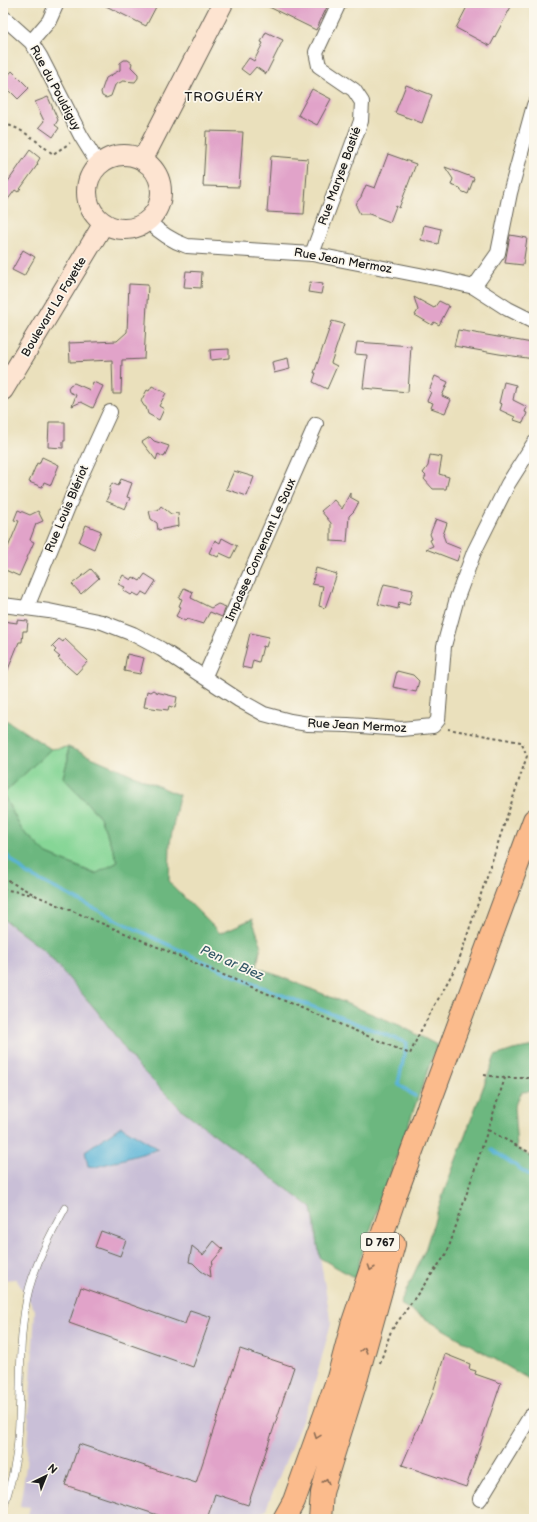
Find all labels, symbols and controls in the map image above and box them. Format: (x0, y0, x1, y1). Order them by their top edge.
street label: Rue du Pouldiguy (26, 43, 84, 134)
district label: TROGUÉRY (184, 89, 264, 105)
street label: Rue Maryse Bastié (315, 125, 365, 227)
street label: Rue Jean Mermoz (293, 245, 393, 277)
street label: Boulevard La Fayette (18, 254, 90, 360)
street label: Rue Louis Blériot (42, 463, 92, 555)
street label: Impasse Convenant Le Saux (223, 476, 299, 624)
street label: Rue Jean Mermoz (307, 716, 407, 736)
water label: Pen ar Biez (198, 942, 267, 984)
road number: D 767 (361, 1233, 399, 1251)
one-way arrow (367, 1265, 376, 1272)
one-way arrow (359, 1347, 368, 1354)
one-way arrow (313, 1432, 321, 1439)
north arrow (26, 1456, 66, 1496)
text: N (45, 1461, 60, 1477)
one-way arrow (321, 1477, 329, 1484)

